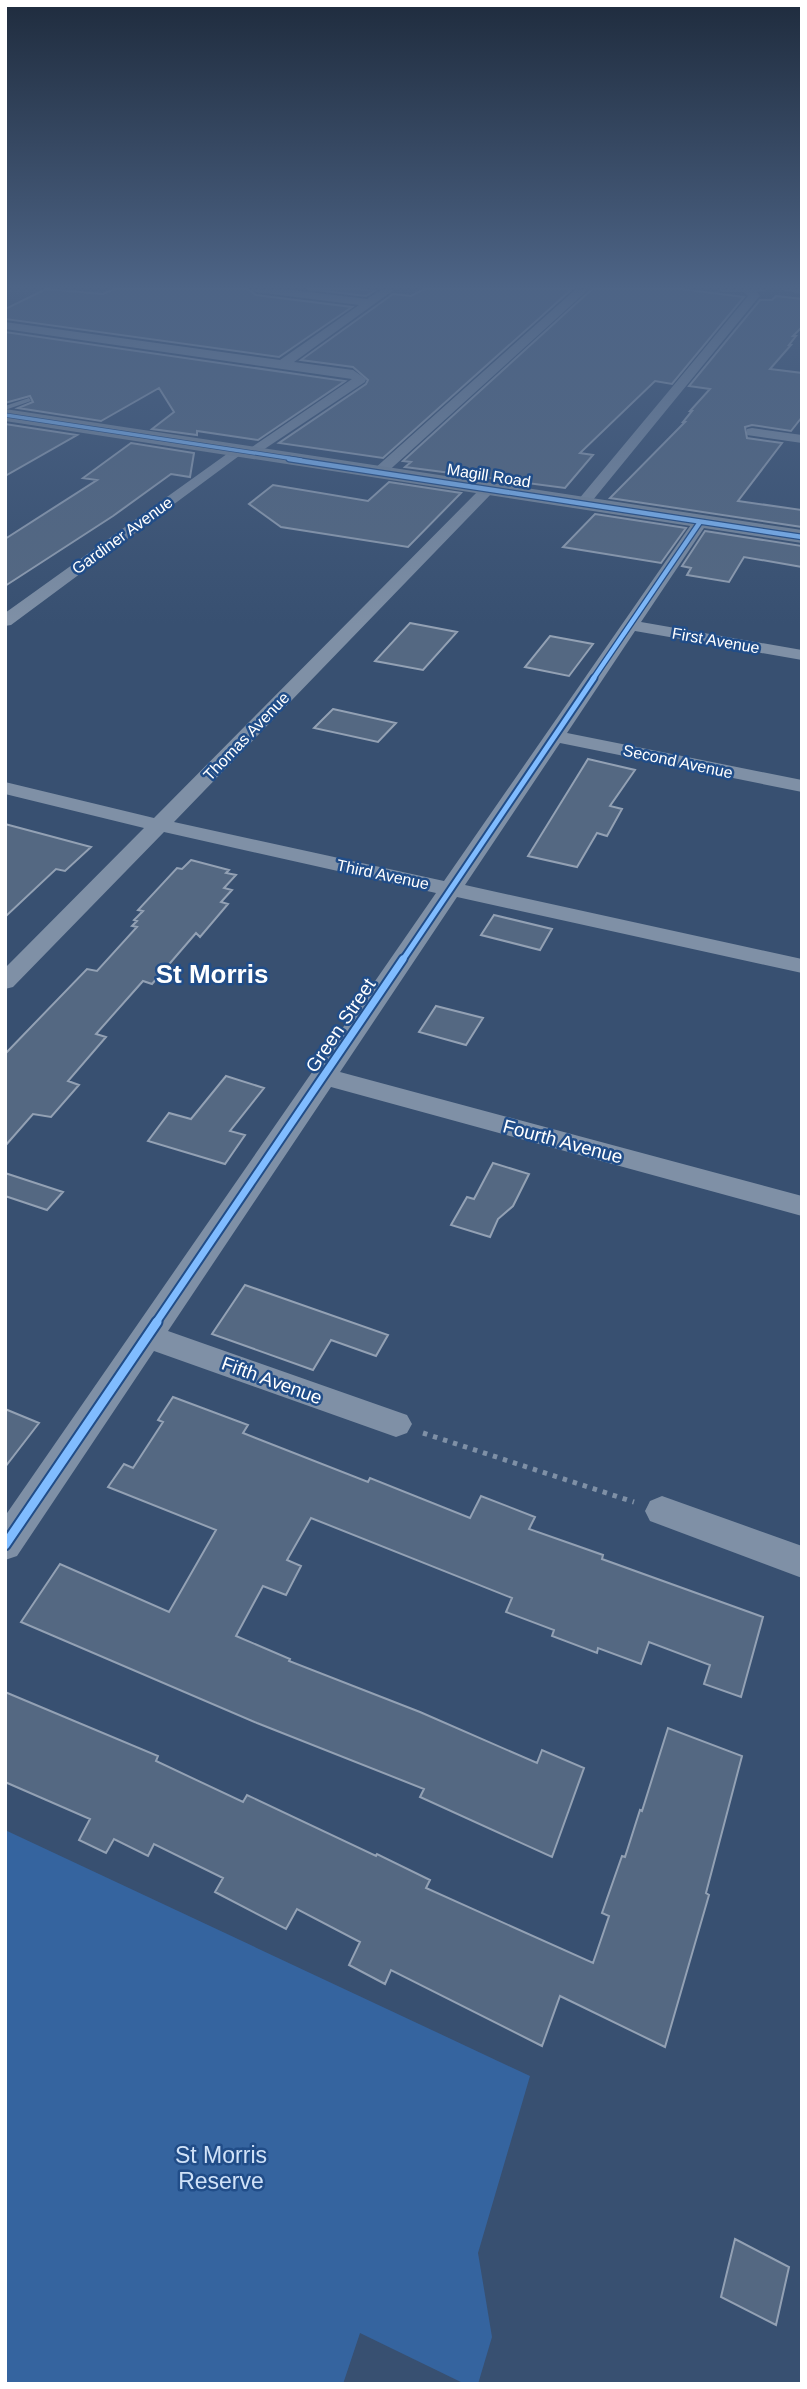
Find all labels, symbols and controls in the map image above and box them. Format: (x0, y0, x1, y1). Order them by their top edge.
street label: Magill Road (446, 460, 532, 490)
street label: Gardiner Avenue (69, 493, 176, 577)
street label: First Avenue (671, 624, 761, 657)
street label: Thomas Avenue (200, 689, 293, 784)
street label: Second Avenue (621, 742, 734, 781)
street label: Third Avenue (335, 856, 431, 893)
district label: St Morris (156, 959, 268, 989)
street label: Green Street (301, 974, 380, 1076)
street label: Fourth Avenue (501, 1115, 625, 1168)
street label: Fifth Avenue (219, 1353, 325, 1408)
park label: St Morris Reserve (175, 2142, 267, 2194)

